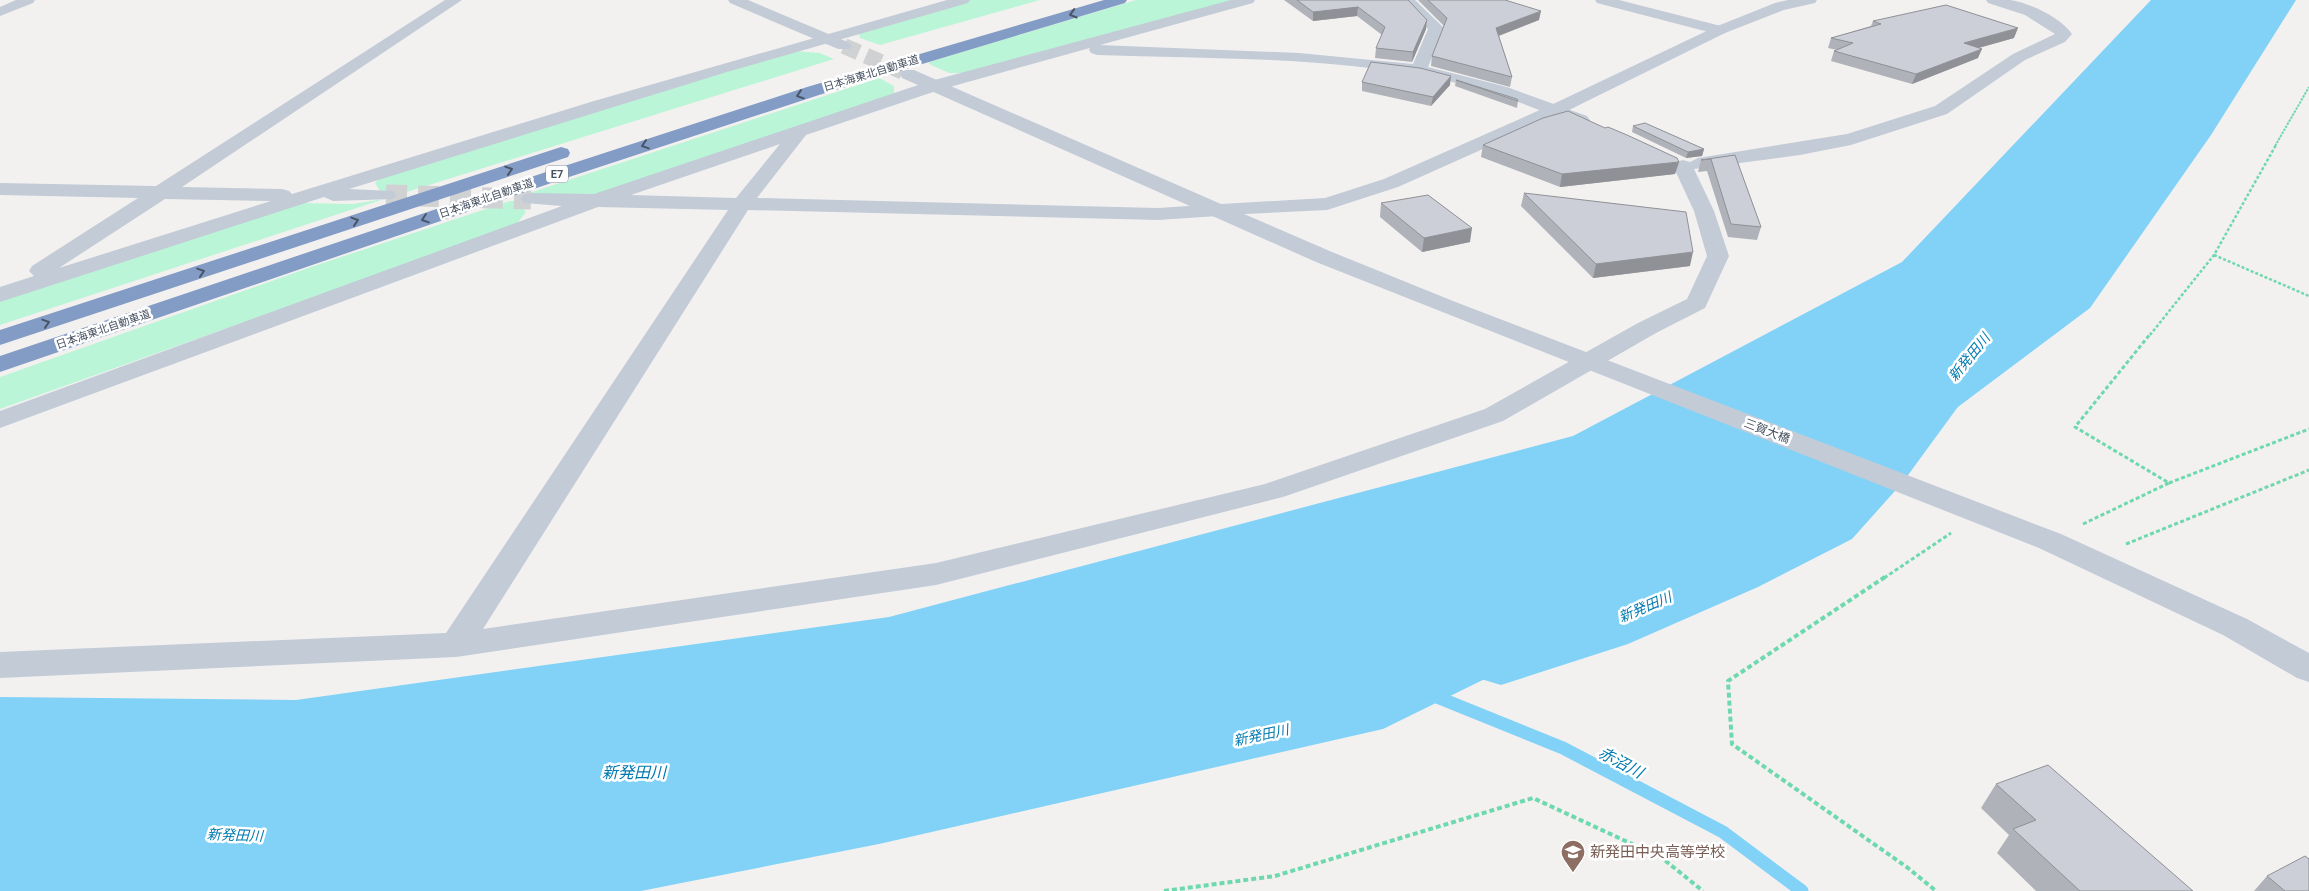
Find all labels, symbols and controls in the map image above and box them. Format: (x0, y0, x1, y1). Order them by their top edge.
one-way arrow (1069, 8, 1078, 18)
street label: 日本海東北自動車道 (822, 53, 920, 94)
one-way arrow (796, 89, 804, 99)
one-way arrow (642, 140, 650, 150)
road number: E7 (546, 165, 568, 182)
one-way arrow (504, 166, 513, 176)
street label: 日本海東北自動車道 (437, 176, 535, 221)
one-way arrow (421, 214, 430, 224)
one-way arrow (350, 217, 359, 227)
one-way arrow (196, 268, 204, 278)
street label: 日本海東北自動車道 (54, 307, 152, 352)
one-way arrow (42, 319, 50, 329)
water label: 新発田川 (1945, 329, 1994, 384)
street label: 三賀大橋 (1742, 416, 1792, 446)
water label: 新発田川 (1616, 588, 1676, 625)
water label: 新発田川 (1232, 721, 1292, 749)
water label: 赤沼川 (1595, 743, 1648, 783)
water label: 新発田川 (602, 763, 668, 782)
water label: 新発田川 (207, 826, 265, 844)
school or university icon: 新発田中央高等学校 (1560, 839, 1586, 873)
place label: 新発田中央高等学校 (1590, 843, 1725, 861)

